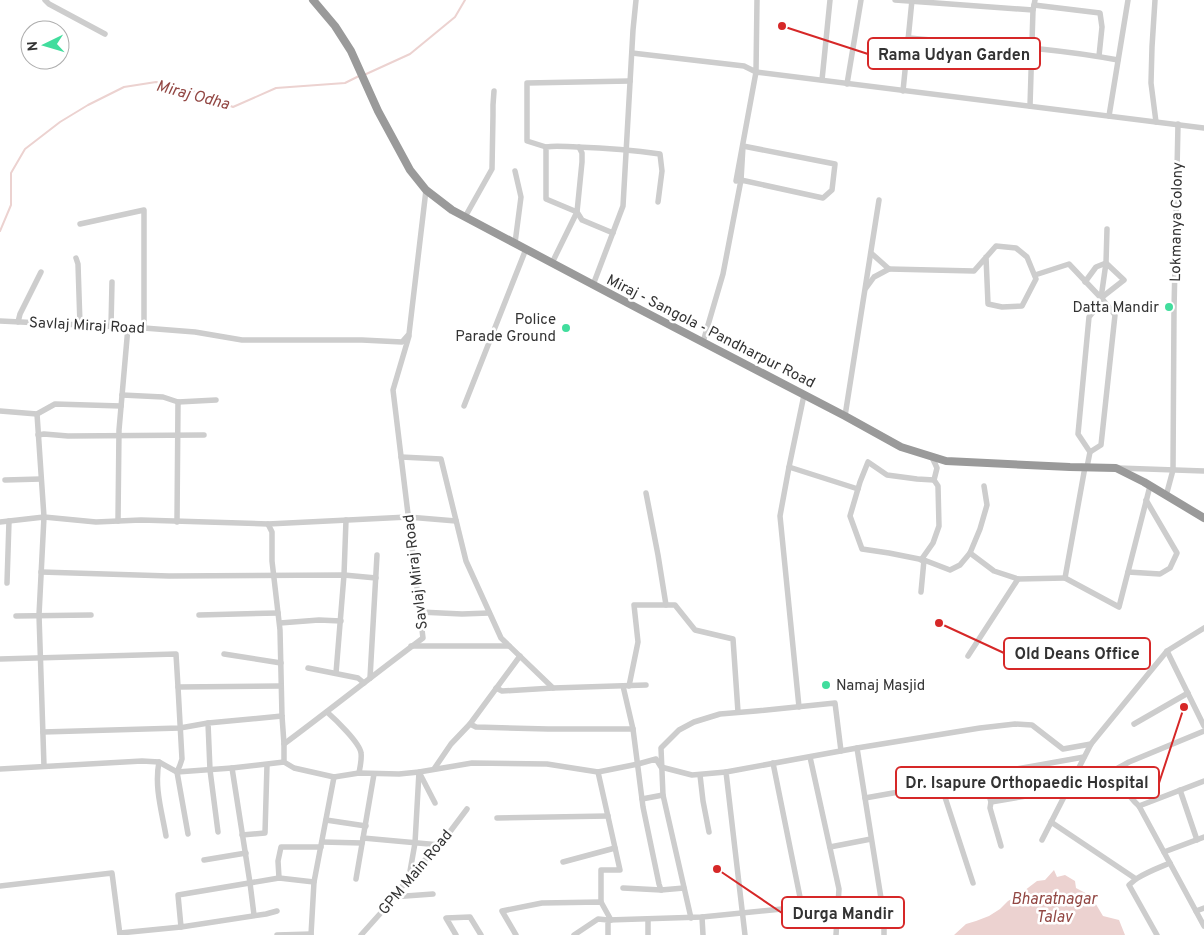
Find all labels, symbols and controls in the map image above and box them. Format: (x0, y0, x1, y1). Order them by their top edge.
north arrow (20, 20, 70, 70)
callout: Rama Udyan Garden (868, 38, 1040, 69)
text: N (25, 40, 42, 52)
text: Rama Udyan Garden (878, 46, 1030, 66)
water label: Miraj Odha (154, 77, 232, 115)
street label: Lokmanya Colony (1167, 162, 1188, 282)
street label: Miraj - Sangola - Pandharpur Road (603, 271, 818, 393)
place label: Datta Mandir (1073, 299, 1159, 318)
marker: Datta Mandir (1163, 301, 1175, 313)
place label: Police Parade Ground (455, 311, 556, 347)
street label: Savlaj Miraj Road (29, 314, 145, 339)
marker: Police Parade Ground (560, 322, 572, 334)
street label: Savlaj Miraj Road (400, 513, 433, 631)
callout: Old Deans Office (1004, 638, 1150, 669)
text: Old Deans Office (1014, 645, 1140, 665)
place label: Namaj Masjid (836, 677, 925, 696)
marker: Namaj Masjid (820, 679, 832, 691)
callout: Dr. Isapure Orthopaedic Hospital (896, 767, 1159, 798)
text: Dr. Isapure Orthopaedic Hospital (905, 774, 1149, 794)
street label: GPM Main Road (375, 827, 457, 919)
water label: Bharatnagar Talav (1011, 890, 1099, 928)
callout: Durga Mandir (782, 897, 904, 928)
text: Durga Mandir (792, 905, 894, 925)

